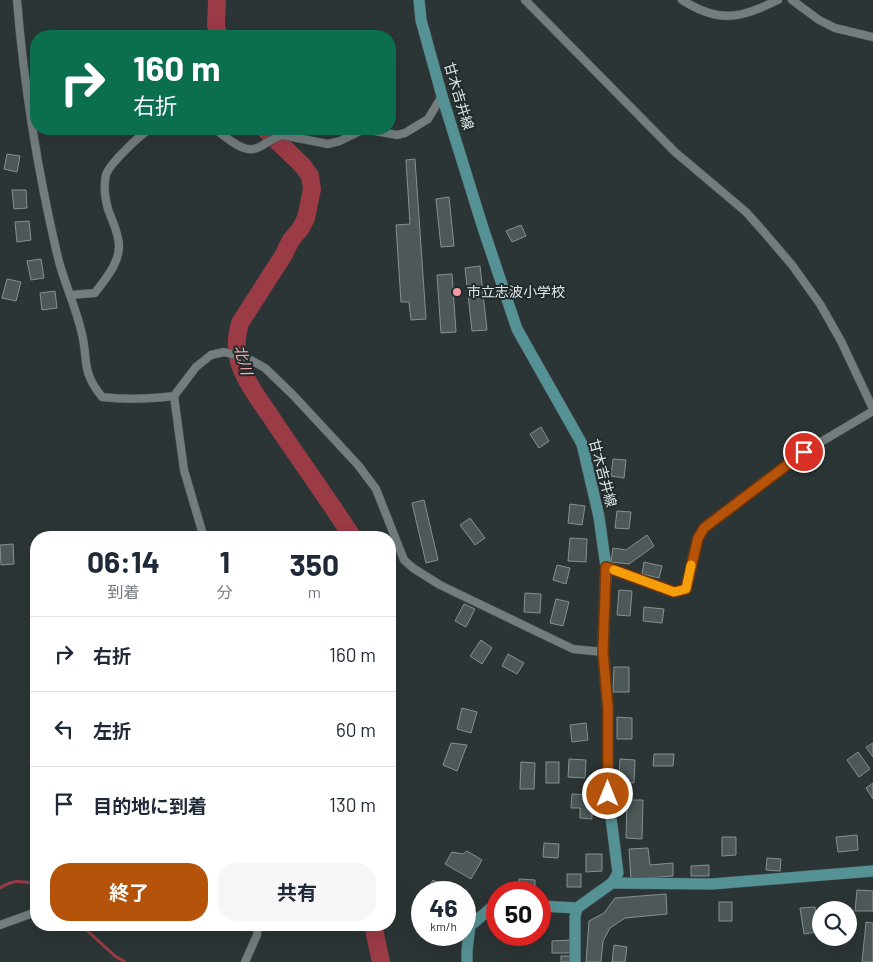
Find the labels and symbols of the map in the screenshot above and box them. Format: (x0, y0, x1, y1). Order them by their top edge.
street label: 甘木吉井線 (441, 60, 478, 132)
place label: 市立志波小学校 (467, 283, 565, 300)
marker: 市立志波小学校 (451, 286, 463, 298)
water label: 北川 (231, 343, 257, 378)
pin (783, 431, 825, 473)
street label: 甘木吉井線 (586, 437, 621, 509)
position arrow (581, 767, 633, 819)
speed limit sign: 50 (486, 881, 551, 946)

